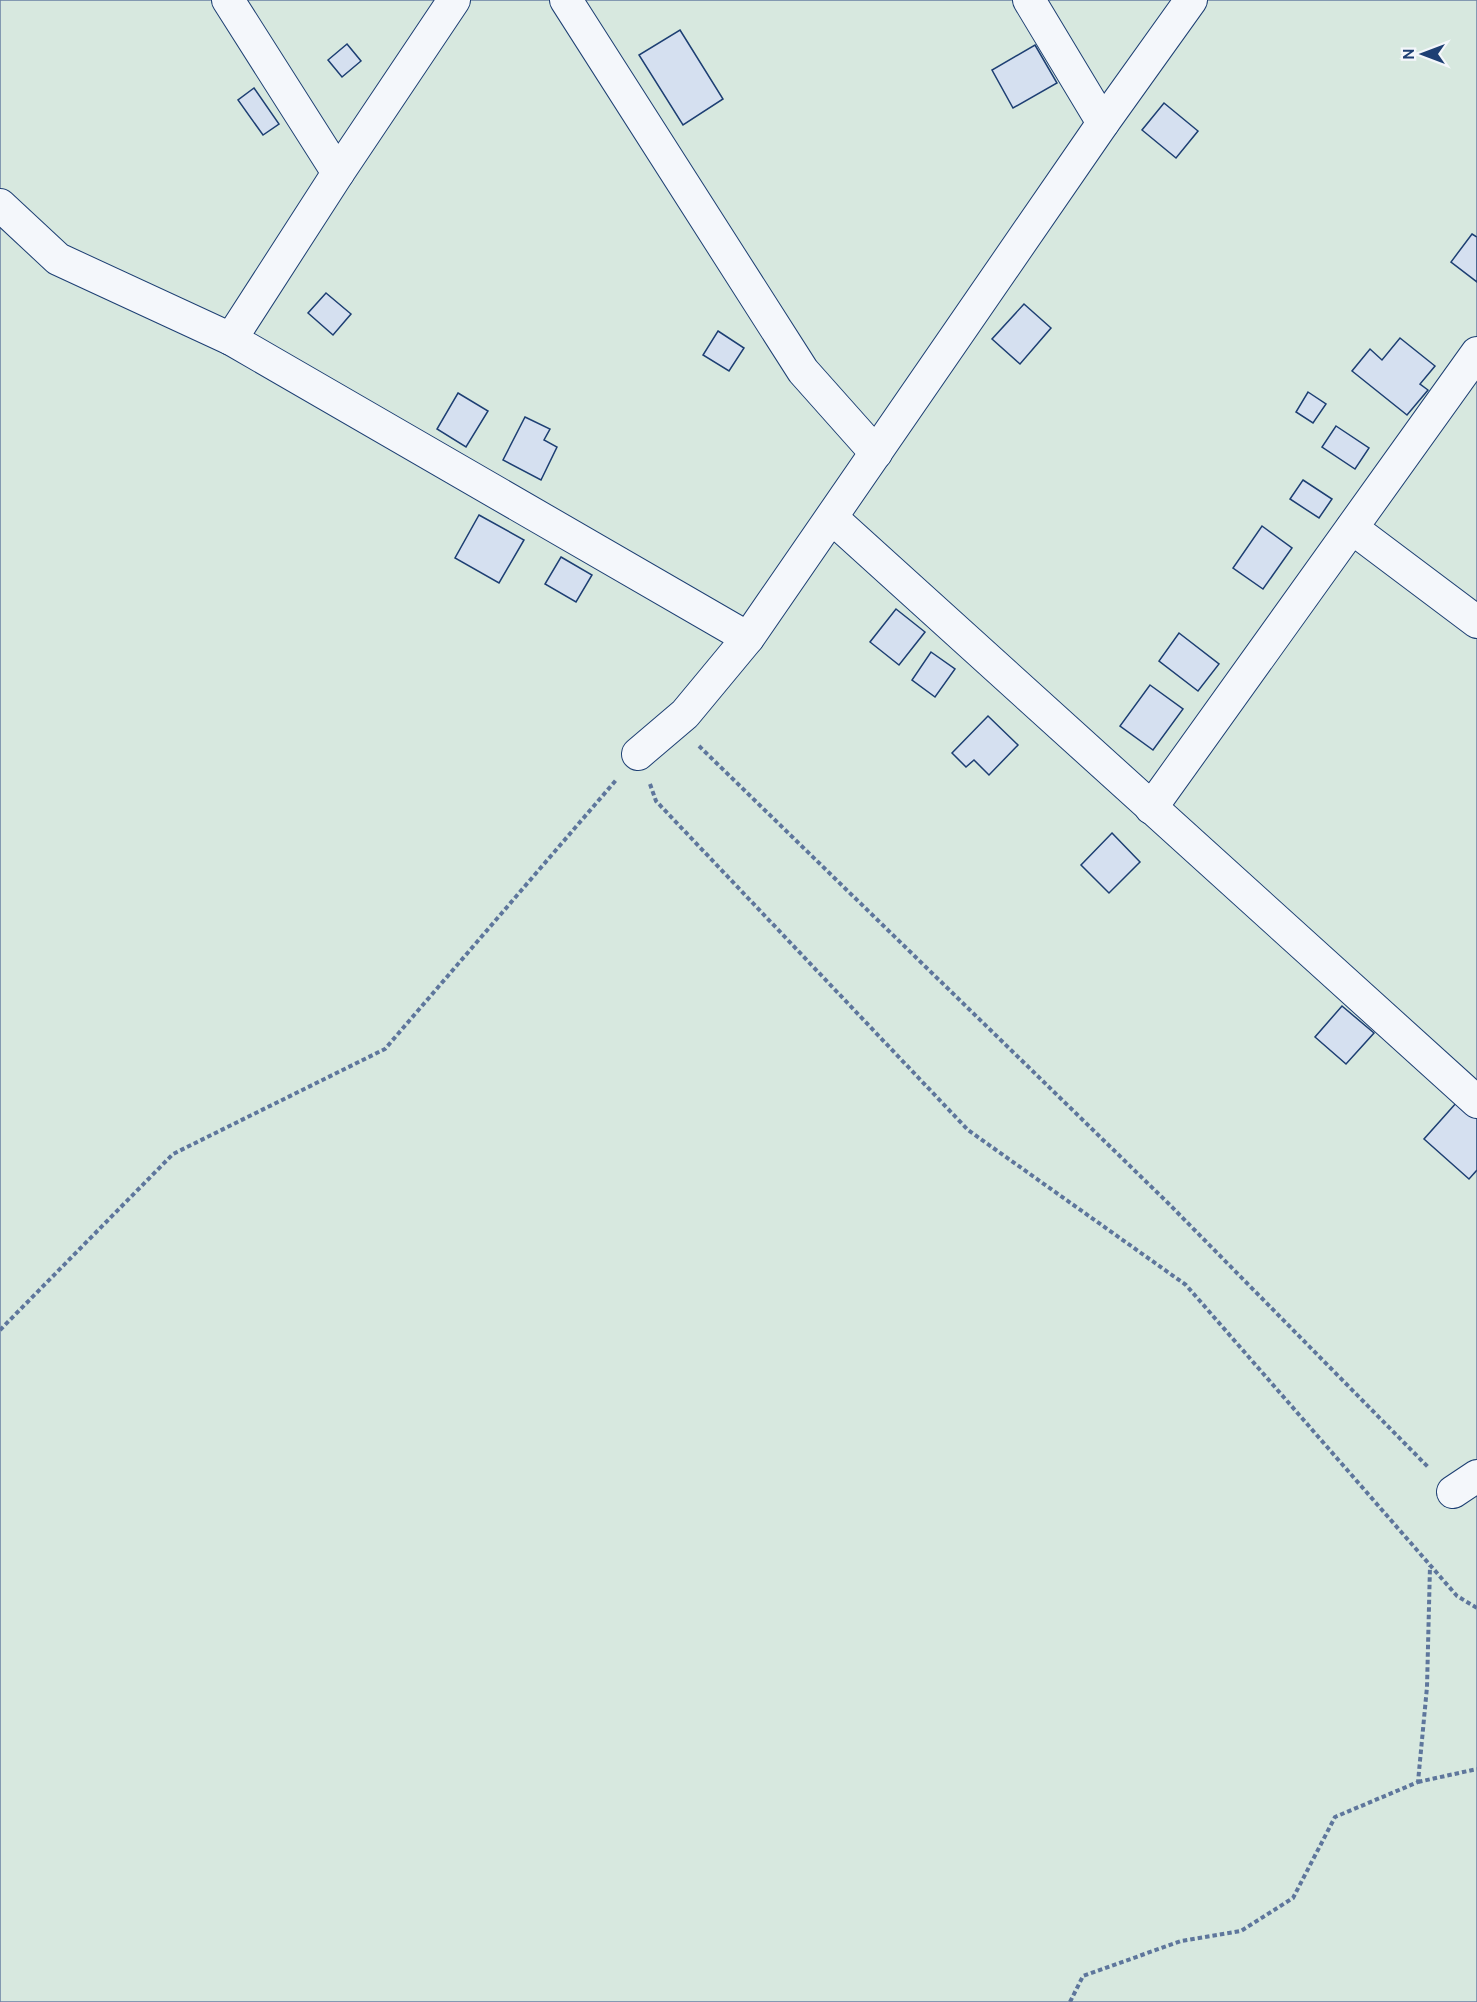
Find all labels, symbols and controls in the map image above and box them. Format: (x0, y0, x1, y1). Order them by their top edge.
north arrow (1393, 24, 1453, 84)
text: N (1399, 48, 1418, 60)

